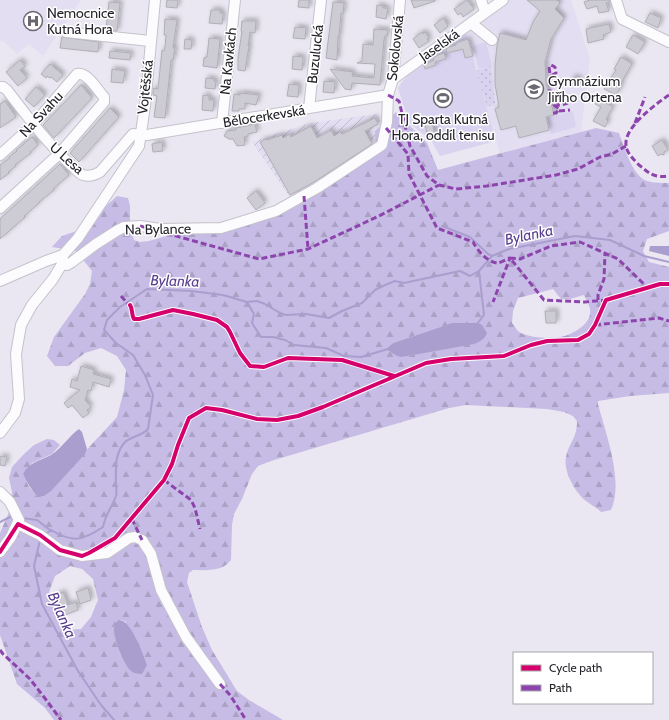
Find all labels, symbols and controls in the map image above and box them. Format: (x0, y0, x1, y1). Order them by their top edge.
place label: Nemocnice Kutná Hora (47, 4, 114, 38)
hospital icon: Nemocnice Kutná Hora (22, 10, 44, 32)
street label: Sokolovská (383, 14, 407, 82)
street label: Buzulucká (303, 23, 327, 85)
street label: Jaselská (415, 25, 463, 66)
street label: Na Kavkách (216, 26, 240, 96)
street label: Vojtěšská (133, 59, 157, 115)
place label: Gymnázium Jiřího Ortena (547, 72, 622, 106)
school or university icon: Gymnázium Jiřího Ortena (523, 78, 545, 100)
street label: Na Svahu (15, 87, 67, 141)
sports icon: TJ Sparta Kutná Hora, oddíl tenisu (432, 87, 454, 109)
street label: Bělocerkevská (222, 101, 307, 131)
place label: TJ Sparta Kutná Hora, oddíl tenisu (391, 110, 495, 144)
street label: U Lesa (46, 138, 88, 178)
street label: Na Bylance (125, 219, 191, 239)
water label: Bylanka (503, 221, 555, 249)
water label: Bylanka (150, 271, 200, 291)
water label: Bylanka (44, 589, 80, 641)
legend (513, 652, 653, 704)
text: Cycle path (549, 660, 602, 675)
text: Path (549, 680, 572, 695)

